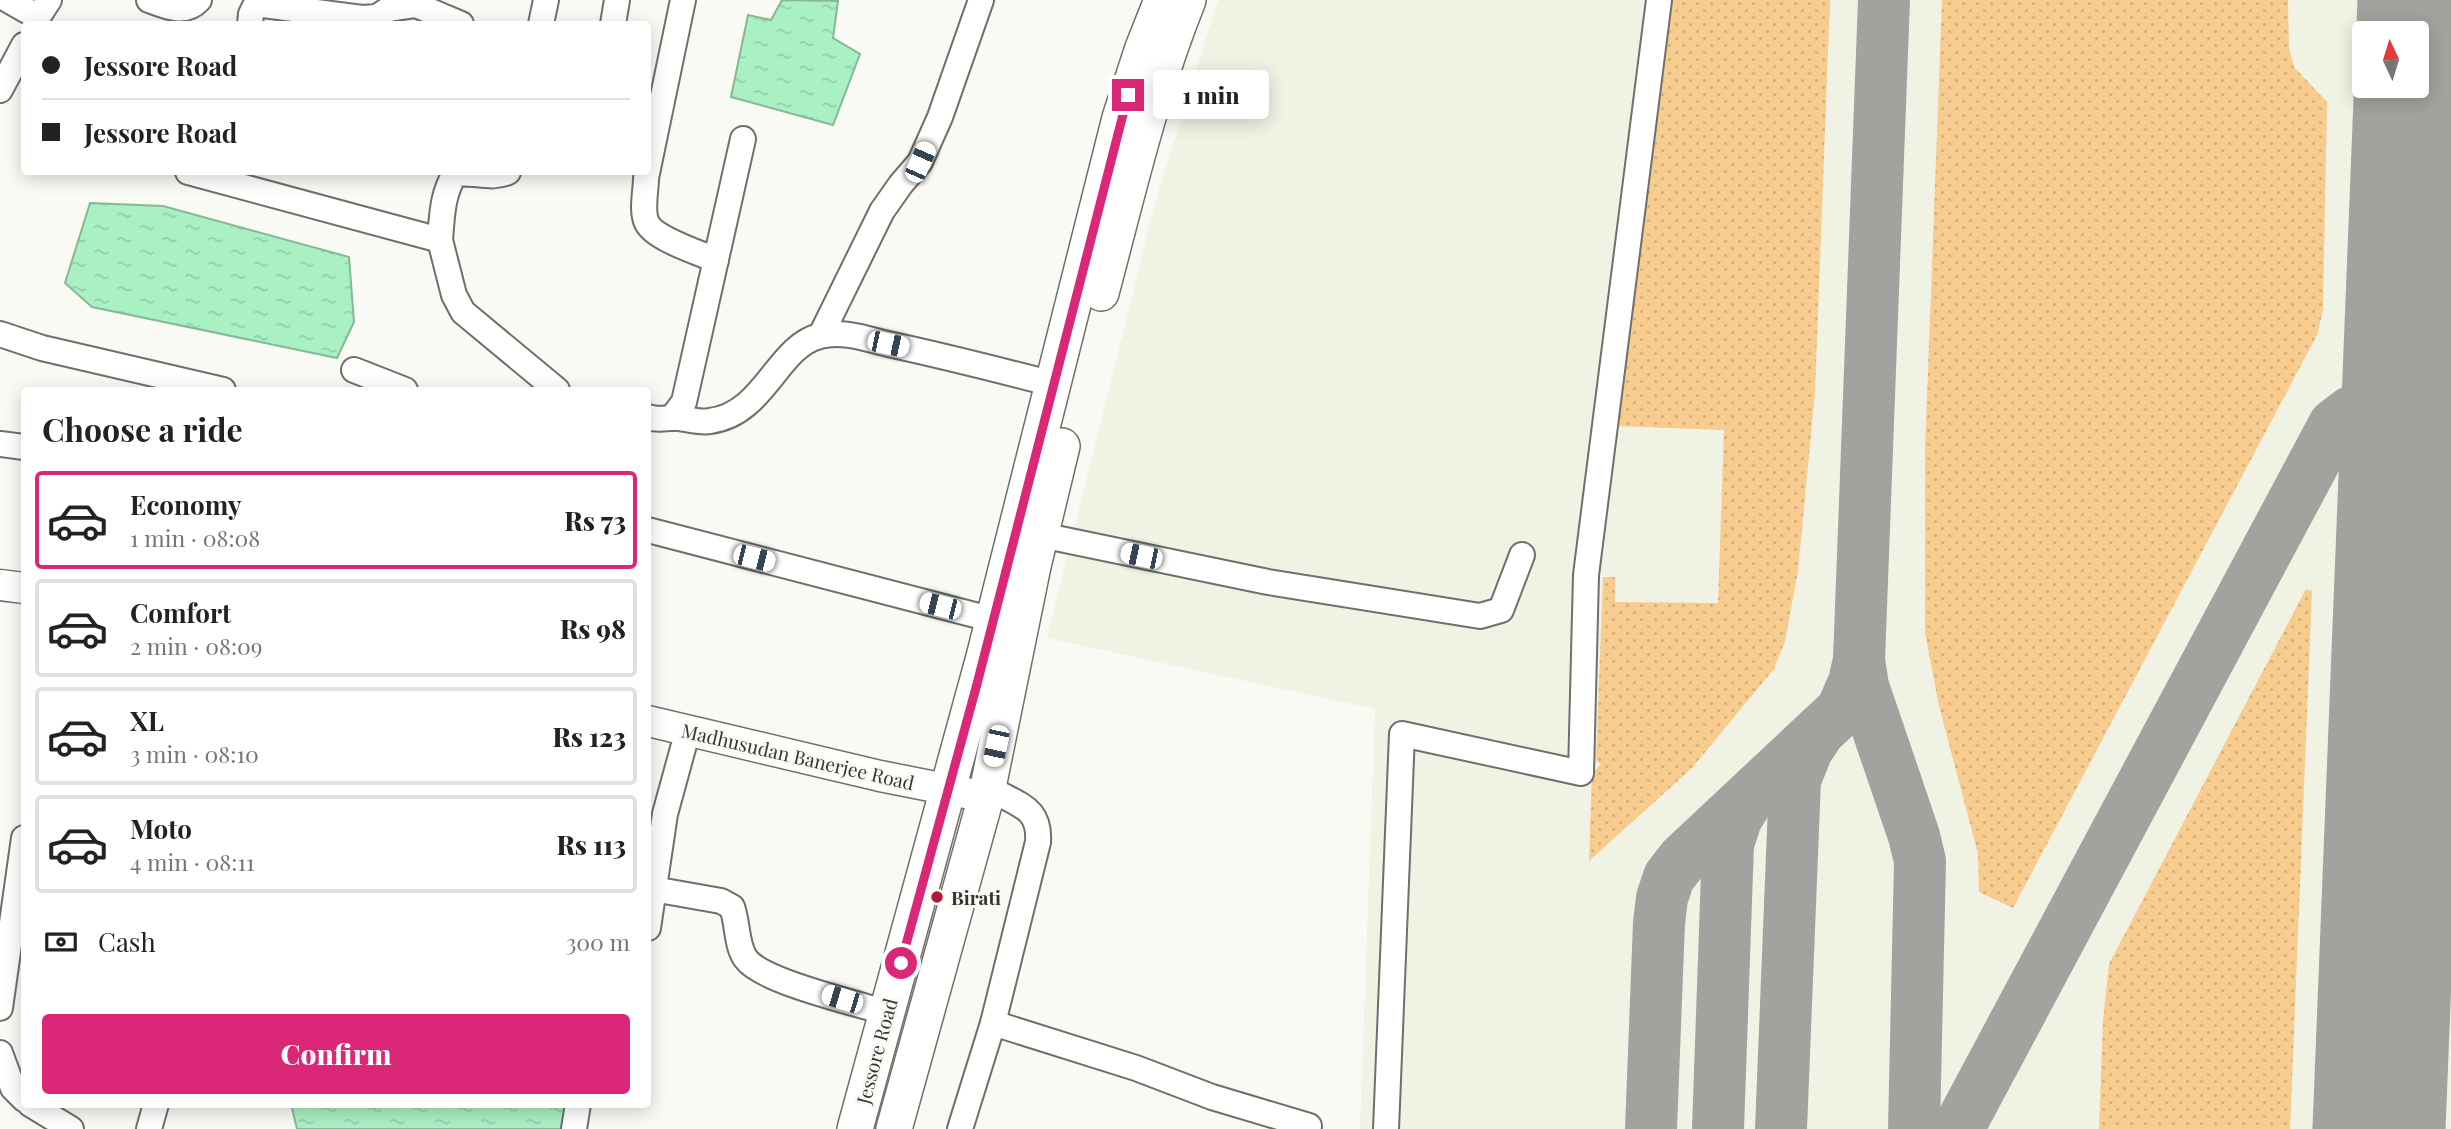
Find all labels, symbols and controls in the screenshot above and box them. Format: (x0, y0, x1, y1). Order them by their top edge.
north arrow (2352, 21, 2429, 98)
map controls (2352, 21, 2429, 98)
text: Jessore Road (84, 48, 237, 83)
callout: 1 min (1152, 70, 1268, 119)
route end (1112, 79, 1144, 111)
text: 1 min (1183, 79, 1239, 110)
text: Jessore Road (84, 115, 237, 150)
car (902, 139, 939, 185)
car (866, 329, 911, 359)
text: Choose a ride (42, 407, 243, 450)
text: Economy (130, 487, 241, 522)
icon: car (46, 489, 109, 552)
text: Rs 73 (564, 503, 626, 538)
text: 1 min · 08:08 (130, 522, 260, 553)
car (1119, 541, 1164, 571)
car (732, 543, 777, 573)
car (918, 591, 963, 621)
text: Comfort (130, 595, 231, 630)
icon: car (46, 597, 109, 660)
text: Rs 98 (560, 611, 626, 646)
text: 2 min · 08:09 (130, 630, 263, 661)
text: XL (130, 703, 164, 738)
icon: car (46, 705, 109, 768)
street label: Madhusudan Banerjee Road (679, 717, 917, 795)
text: Rs 123 (552, 719, 626, 754)
car (982, 723, 1011, 769)
text: 3 min · 08:10 (130, 738, 259, 769)
text: Moto (130, 811, 192, 846)
icon: car (46, 813, 109, 876)
text: Rs 113 (556, 827, 626, 862)
text: 4 min · 08:11 (130, 846, 254, 877)
place label: Birati (951, 884, 1001, 910)
marker: Birati (929, 889, 945, 905)
icon: cash (42, 923, 80, 961)
text: Cash (98, 924, 156, 959)
text: 300 m (566, 926, 630, 957)
route start (885, 947, 917, 979)
car (819, 983, 866, 1015)
street label: Jessore Road (849, 995, 903, 1108)
button: Confirm (42, 1014, 630, 1094)

